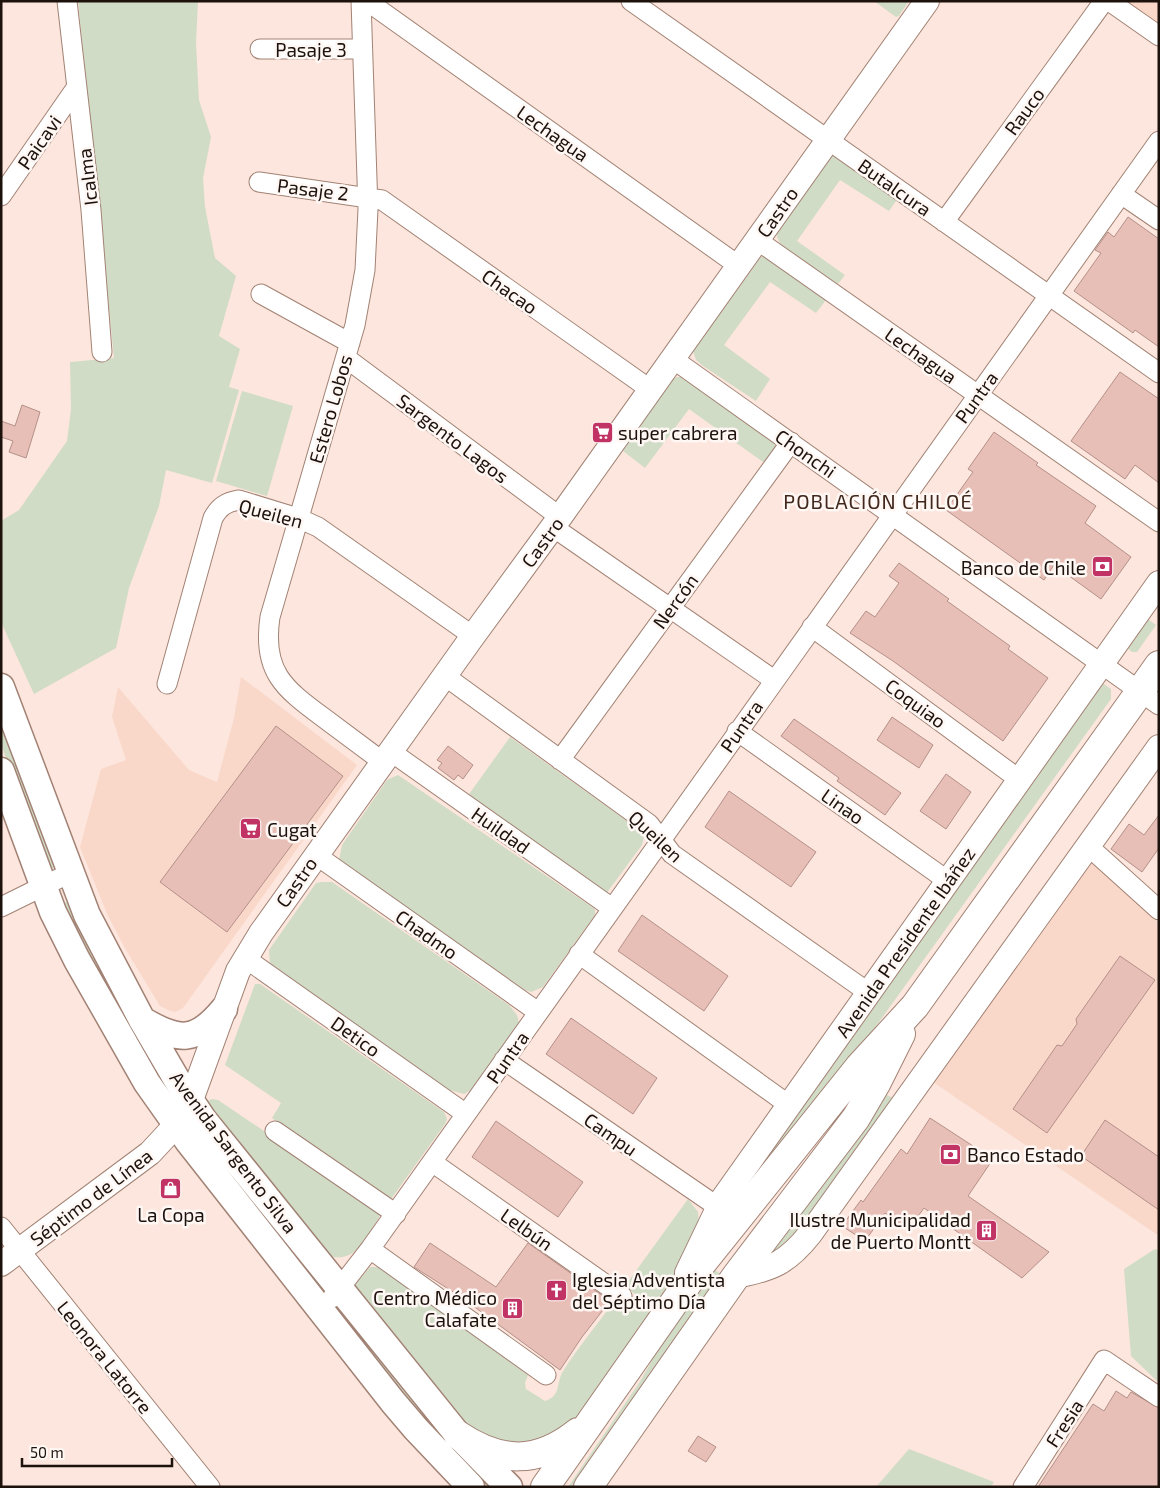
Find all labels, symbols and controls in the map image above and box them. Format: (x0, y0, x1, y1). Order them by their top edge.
street label: Pasaje 3 (275, 38, 347, 61)
street label: Rauco (999, 83, 1049, 139)
street label: Lechagua (513, 100, 593, 166)
street label: Paicavi (12, 111, 66, 173)
street label: Icalma (72, 147, 102, 207)
street label: Butalcura (854, 153, 936, 221)
street label: Pasaje 2 (276, 173, 350, 205)
street label: Castro (751, 182, 803, 242)
street label: Chacao (478, 264, 542, 318)
street label: Lechagua (881, 322, 961, 388)
street label: Estero Lobos (304, 352, 356, 466)
street label: Puntra (950, 367, 1002, 427)
street label: Sargento Lagos (393, 389, 513, 487)
supermarket icon: super cabrera (590, 420, 614, 444)
place label: super cabrera (618, 421, 737, 444)
street label: Chonchi (771, 424, 841, 482)
district label: POBLACIÓN CHILOÉ (783, 489, 973, 513)
street label: Queilen (236, 493, 306, 533)
street label: Castro (516, 512, 568, 572)
bank icon: Banco de Chile (1090, 555, 1114, 579)
place label: Banco de Chile (961, 556, 1086, 579)
street label: Nercón (647, 569, 703, 633)
street label: Coquiao (881, 673, 951, 733)
street label: Puntra (715, 695, 767, 757)
street label: Linao (817, 783, 869, 829)
street label: Huildad (467, 802, 535, 858)
street label: Queilen (624, 805, 688, 867)
supermarket icon: Cugat (239, 817, 263, 841)
place label: Cugat (267, 818, 317, 841)
street label: Avenida Presidente Ibáñez (830, 842, 980, 1042)
street label: Castro (270, 852, 322, 912)
street label: Chadmo (391, 904, 463, 964)
street label: Detico (327, 1011, 385, 1061)
street label: Puntra (481, 1026, 533, 1088)
street label: Avenida Sargento Silva (166, 1067, 302, 1237)
street label: Campu (580, 1107, 642, 1161)
bank icon: Banco Estado (939, 1142, 963, 1166)
place label: Banco Estado (967, 1143, 1084, 1166)
street label: Séptimo de Línea (25, 1144, 157, 1250)
shop icon: La Copa (159, 1176, 183, 1200)
place label: La Copa (137, 1203, 205, 1226)
street label: Lelbún (497, 1203, 557, 1255)
place label: Ilustre Municipalidad de Puerto Montt (790, 1208, 971, 1253)
building icon: Ilustre Municipalidad de Puerto Montt (975, 1218, 999, 1242)
place label: Iglesia Adventista del Séptimo Día (572, 1268, 725, 1313)
church icon: Iglesia Adventista del Séptimo Día (544, 1278, 568, 1302)
place label: Centro Médico Calafate (373, 1286, 497, 1331)
street label: Leonora Latorre (53, 1296, 157, 1418)
building icon: Centro Médico Calafate (501, 1296, 525, 1320)
street label: Fresia (1040, 1395, 1088, 1451)
scale bar (22, 1436, 172, 1468)
text: 50 m (30, 1443, 64, 1461)

